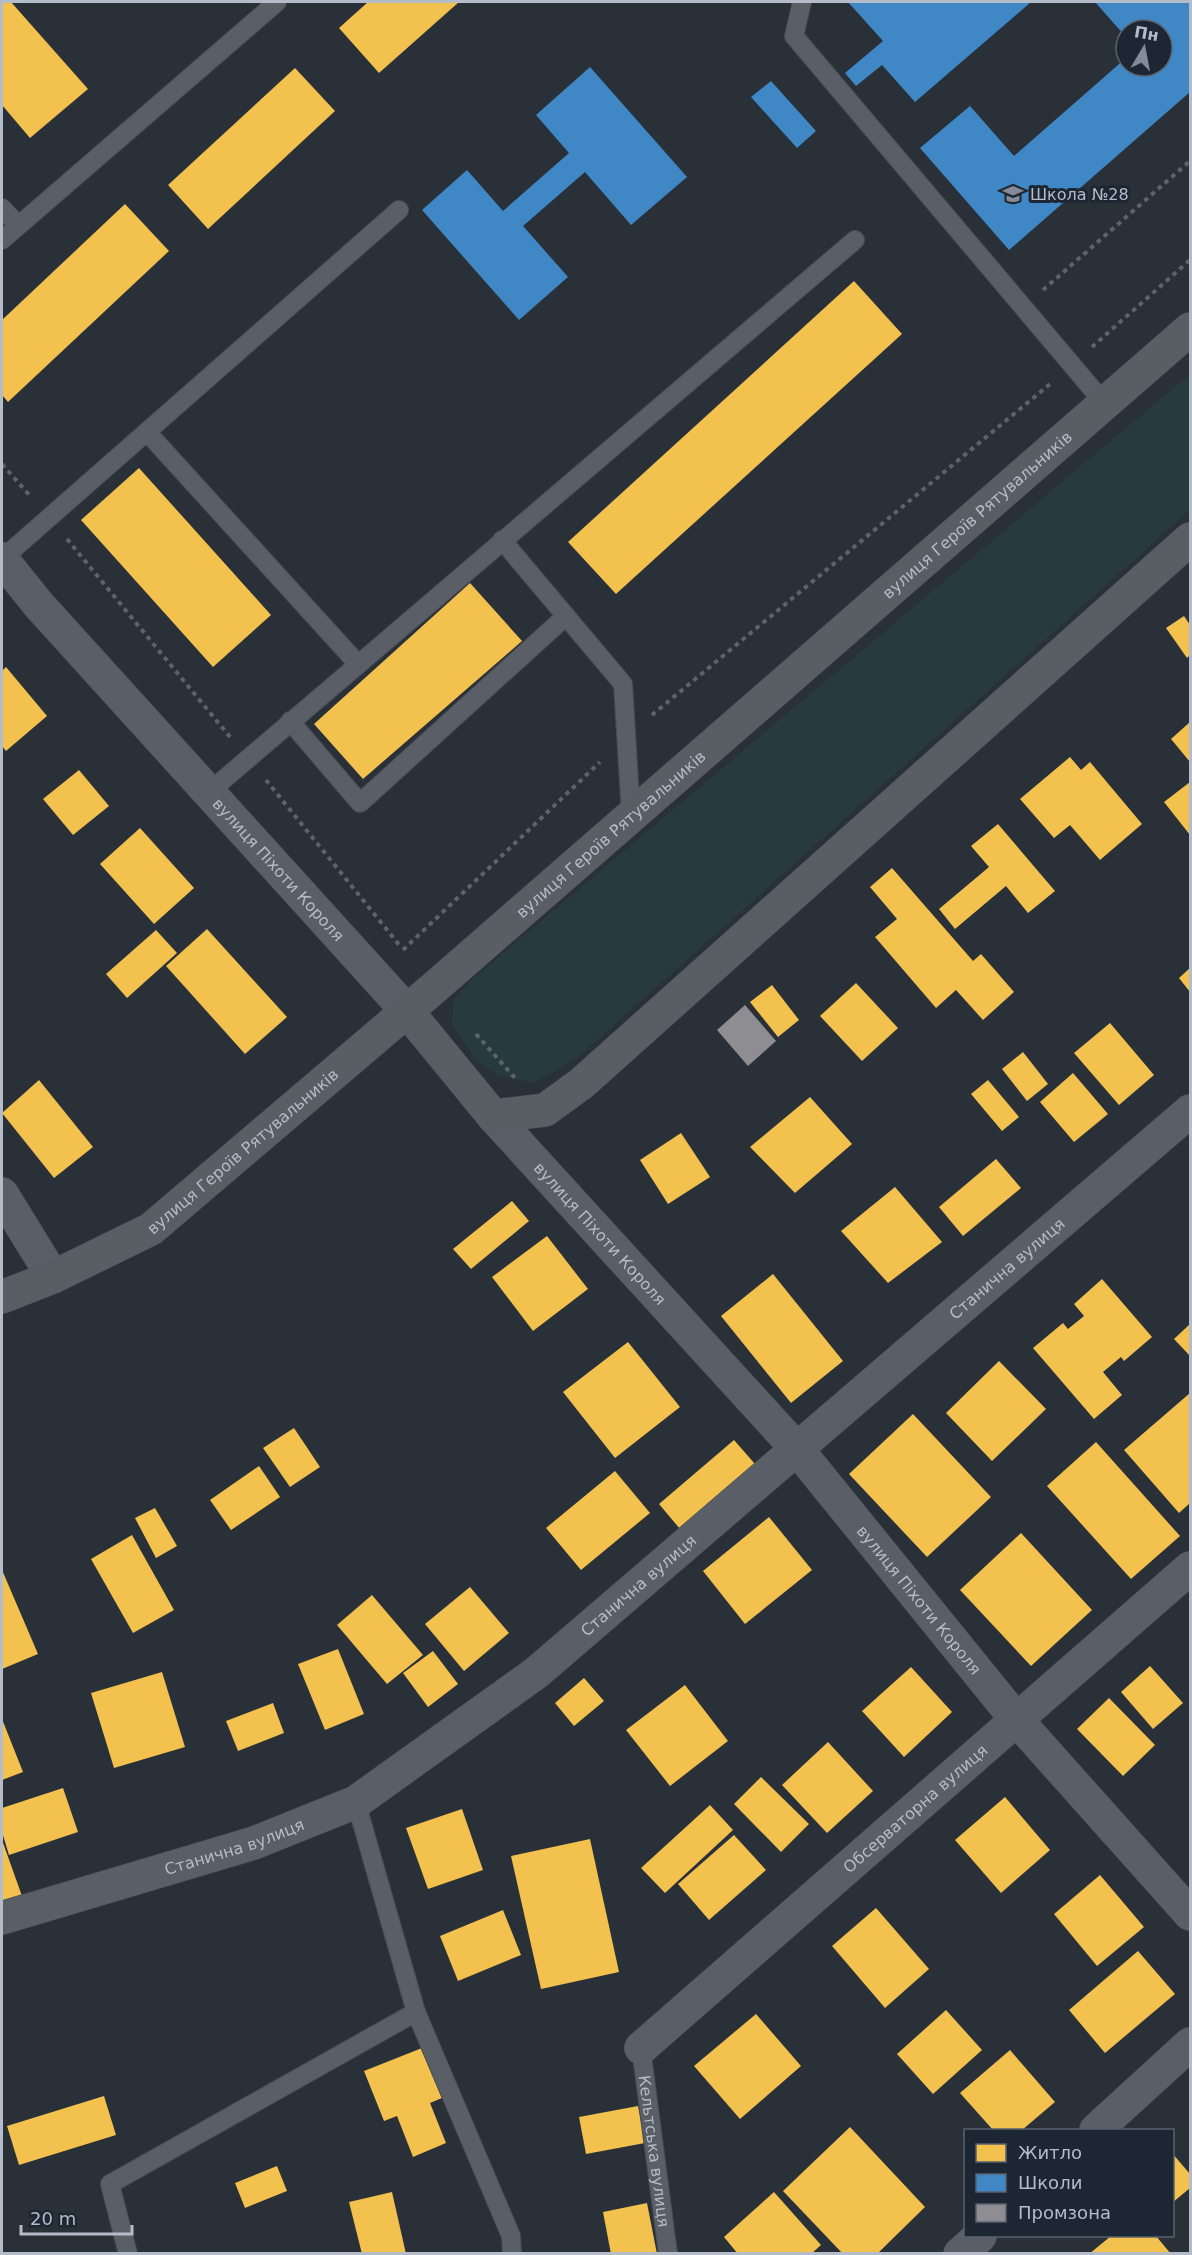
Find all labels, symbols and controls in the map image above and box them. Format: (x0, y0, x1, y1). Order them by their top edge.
north arrow (1114, 18, 1174, 78)
text: Пн (1133, 22, 1160, 45)
school or university icon: Школа №28 (1001, 182, 1025, 206)
place label: Школа №28 (1030, 185, 1129, 204)
street label: вулиця Героїв Рятувальників (879, 427, 1076, 603)
street label: вулиця Героїв Рятувальників (512, 747, 710, 922)
street label: вулиця Піхоти Короля (209, 794, 348, 945)
street label: вулиця Героїв Рятувальників (143, 1065, 342, 1238)
street label: вулиця Піхоти Короля (530, 1158, 670, 1309)
street label: Станична вулиця (945, 1214, 1069, 1324)
street label: вулиця Піхоти Короля (853, 1522, 985, 1679)
street label: Станична вулиця (577, 1531, 700, 1640)
street label: Обсерваторна вулиця (839, 1741, 991, 1877)
street label: Станична вулиця (162, 1815, 307, 1879)
street label: Кельтська вулиця (635, 2074, 673, 2228)
legend (964, 2129, 1174, 2237)
text: Житло (1018, 2142, 1082, 2163)
text: Школи (1018, 2172, 1082, 2193)
scale bar (21, 2198, 132, 2236)
text: Промзона (1018, 2202, 1111, 2223)
text: 20 m (30, 2208, 76, 2229)

